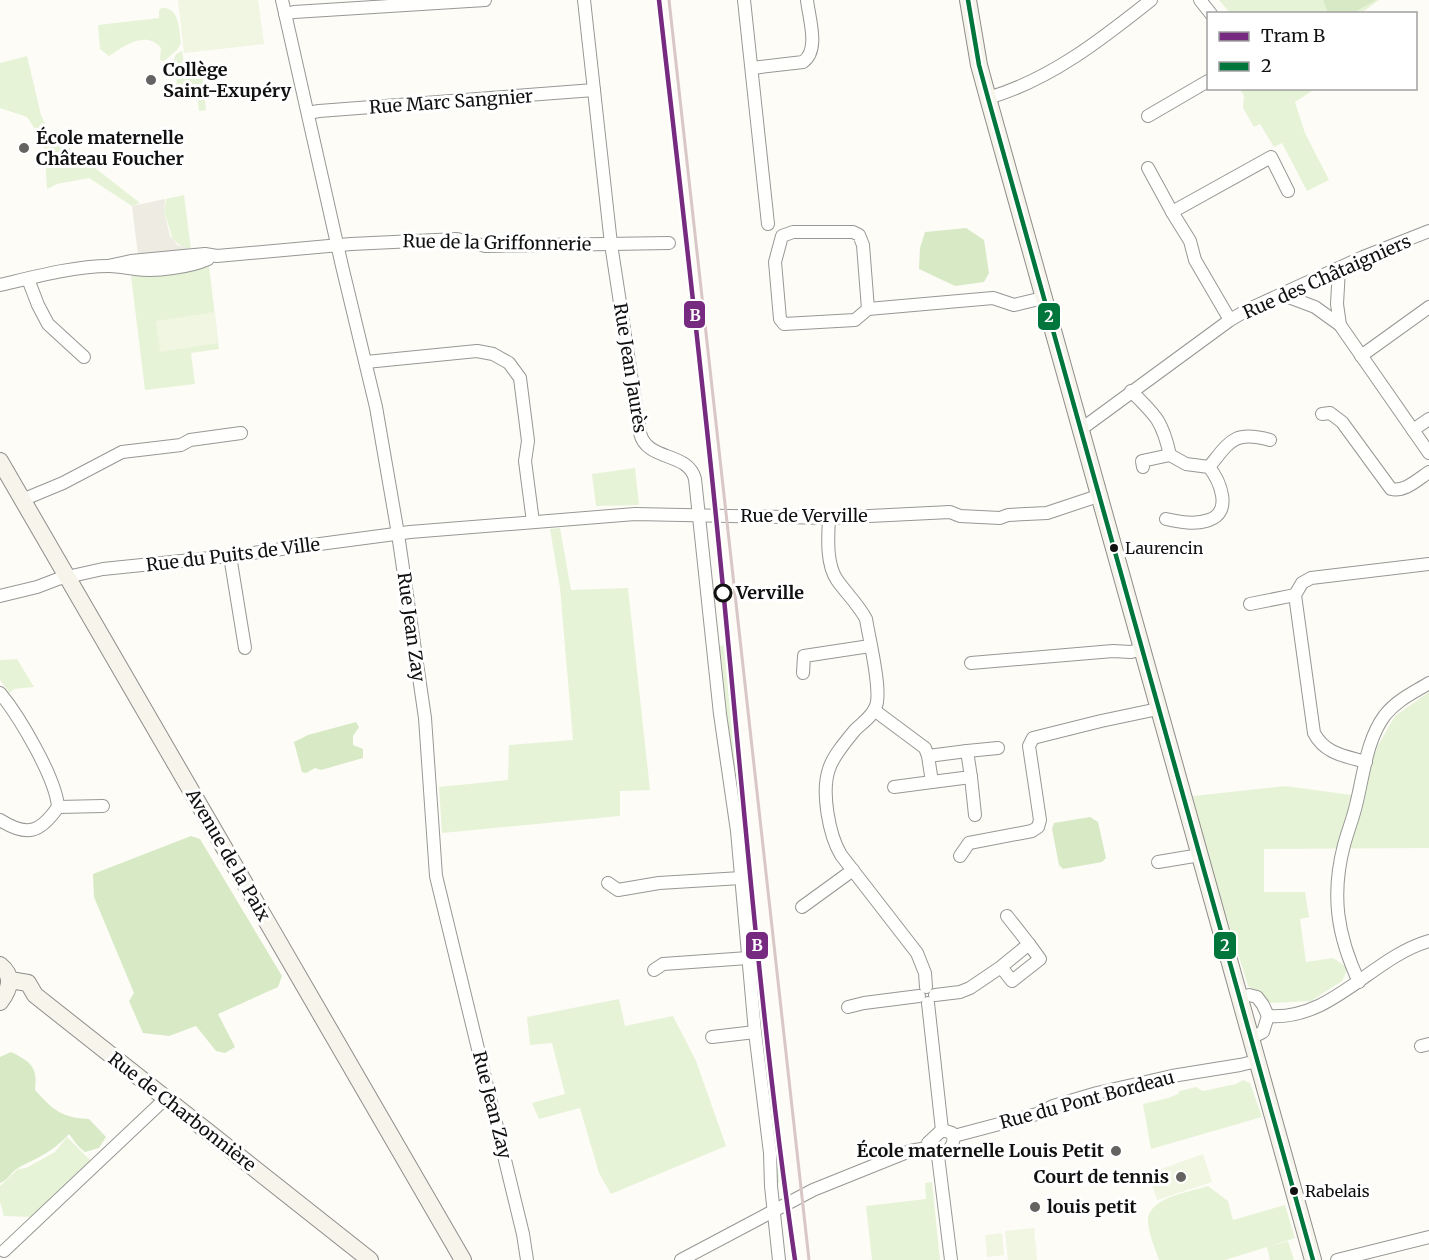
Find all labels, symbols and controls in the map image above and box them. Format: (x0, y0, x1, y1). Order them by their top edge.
legend (1207, 12, 1417, 90)
text: Tram B (1261, 24, 1325, 47)
text: 2 (1261, 54, 1272, 77)
place label: Collège Saint-Exupéry (163, 58, 292, 102)
marker: Collège Saint-Exupéry (144, 73, 158, 87)
street label: Rue Marc Sangnier (368, 84, 534, 119)
place label: École maternelle Château Foucher (36, 126, 184, 170)
marker: École maternelle Château Foucher (17, 141, 31, 155)
street label: Rue de la Griffonnerie (403, 229, 591, 256)
street label: Rue des Châtaigniers (1239, 229, 1414, 324)
line badge: B (683, 300, 706, 329)
street label: Rue Jean Jaurès (609, 301, 652, 435)
line badge: 2 (1037, 302, 1061, 331)
text: B (689, 305, 701, 325)
text: 2 (1044, 306, 1054, 326)
street label: Rue de Verville (740, 504, 868, 527)
street label: Rue du Puits de Ville (145, 532, 321, 577)
place label: Laurencin (1125, 538, 1204, 558)
marker: Laurencin (1108, 542, 1120, 554)
street label: Rue Jean Zay (392, 571, 431, 684)
place label: Verville (735, 581, 804, 604)
marker: Verville (714, 584, 732, 602)
street label: Avenue de la Paix (181, 784, 276, 925)
line badge: B (745, 931, 769, 960)
line badge: 2 (1213, 931, 1237, 960)
text: B (751, 935, 763, 955)
text: 2 (1220, 935, 1230, 955)
street label: Rue de Charbonnière (104, 1047, 261, 1176)
street label: Rue Jean Zay (468, 1049, 517, 1162)
street label: Rue du Pont Bordeau (997, 1065, 1177, 1134)
place label: École maternelle Louis Petit (857, 1139, 1105, 1162)
marker: École maternelle Louis Petit (1109, 1144, 1123, 1158)
place label: Court de tennis (1034, 1165, 1169, 1188)
marker: Court de tennis (1174, 1170, 1188, 1184)
place label: Rabelais (1305, 1181, 1370, 1201)
marker: Rabelais (1288, 1185, 1300, 1197)
place label: louis petit (1047, 1195, 1137, 1218)
marker: louis petit (1028, 1200, 1042, 1214)

